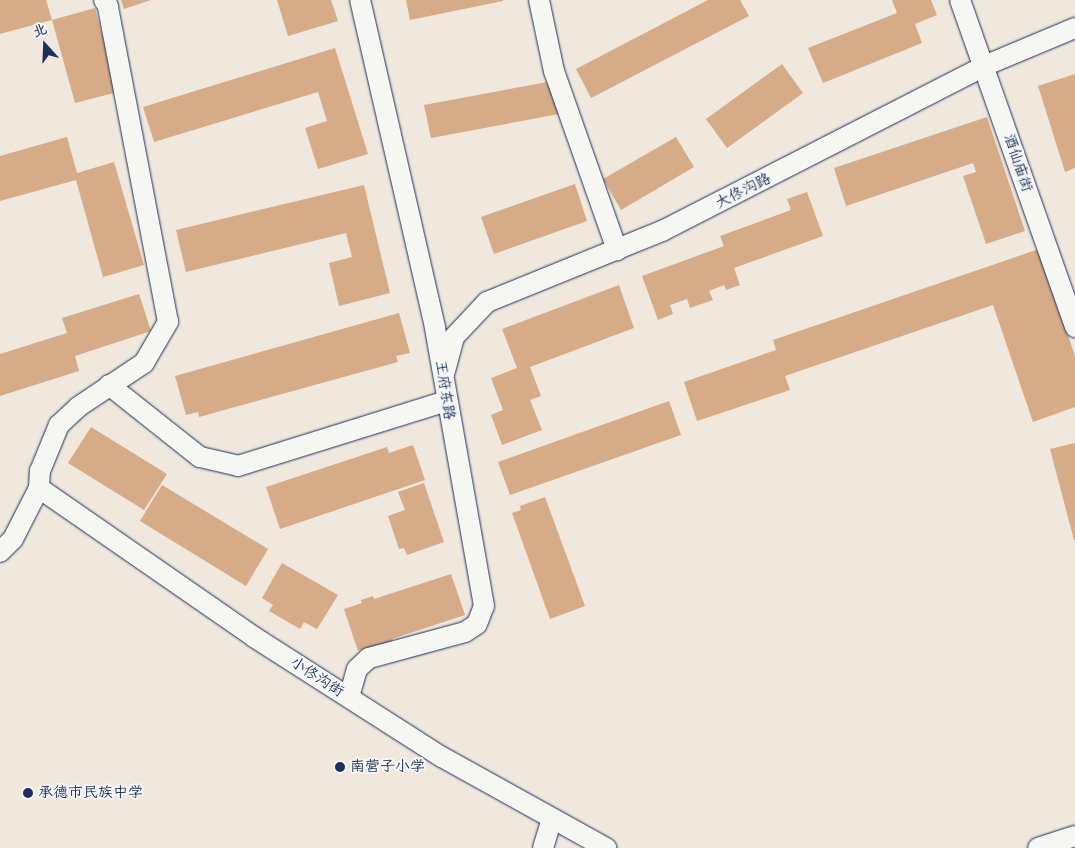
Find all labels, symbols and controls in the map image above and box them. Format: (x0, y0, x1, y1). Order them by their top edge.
text: 北 (30, 19, 50, 43)
north arrow (20, 20, 70, 70)
street label: 酒仙庙街 (1000, 132, 1036, 194)
street label: 大佟沟路 (712, 169, 774, 213)
street label: 王府东路 (431, 359, 459, 421)
street label: 小佟沟街 (287, 653, 347, 701)
place label: 南营子小学 (350, 758, 425, 776)
marker: 南营子小学 (334, 761, 346, 773)
place label: 承德市民族中学 (38, 784, 143, 802)
marker: 承德市民族中学 (22, 787, 34, 799)

